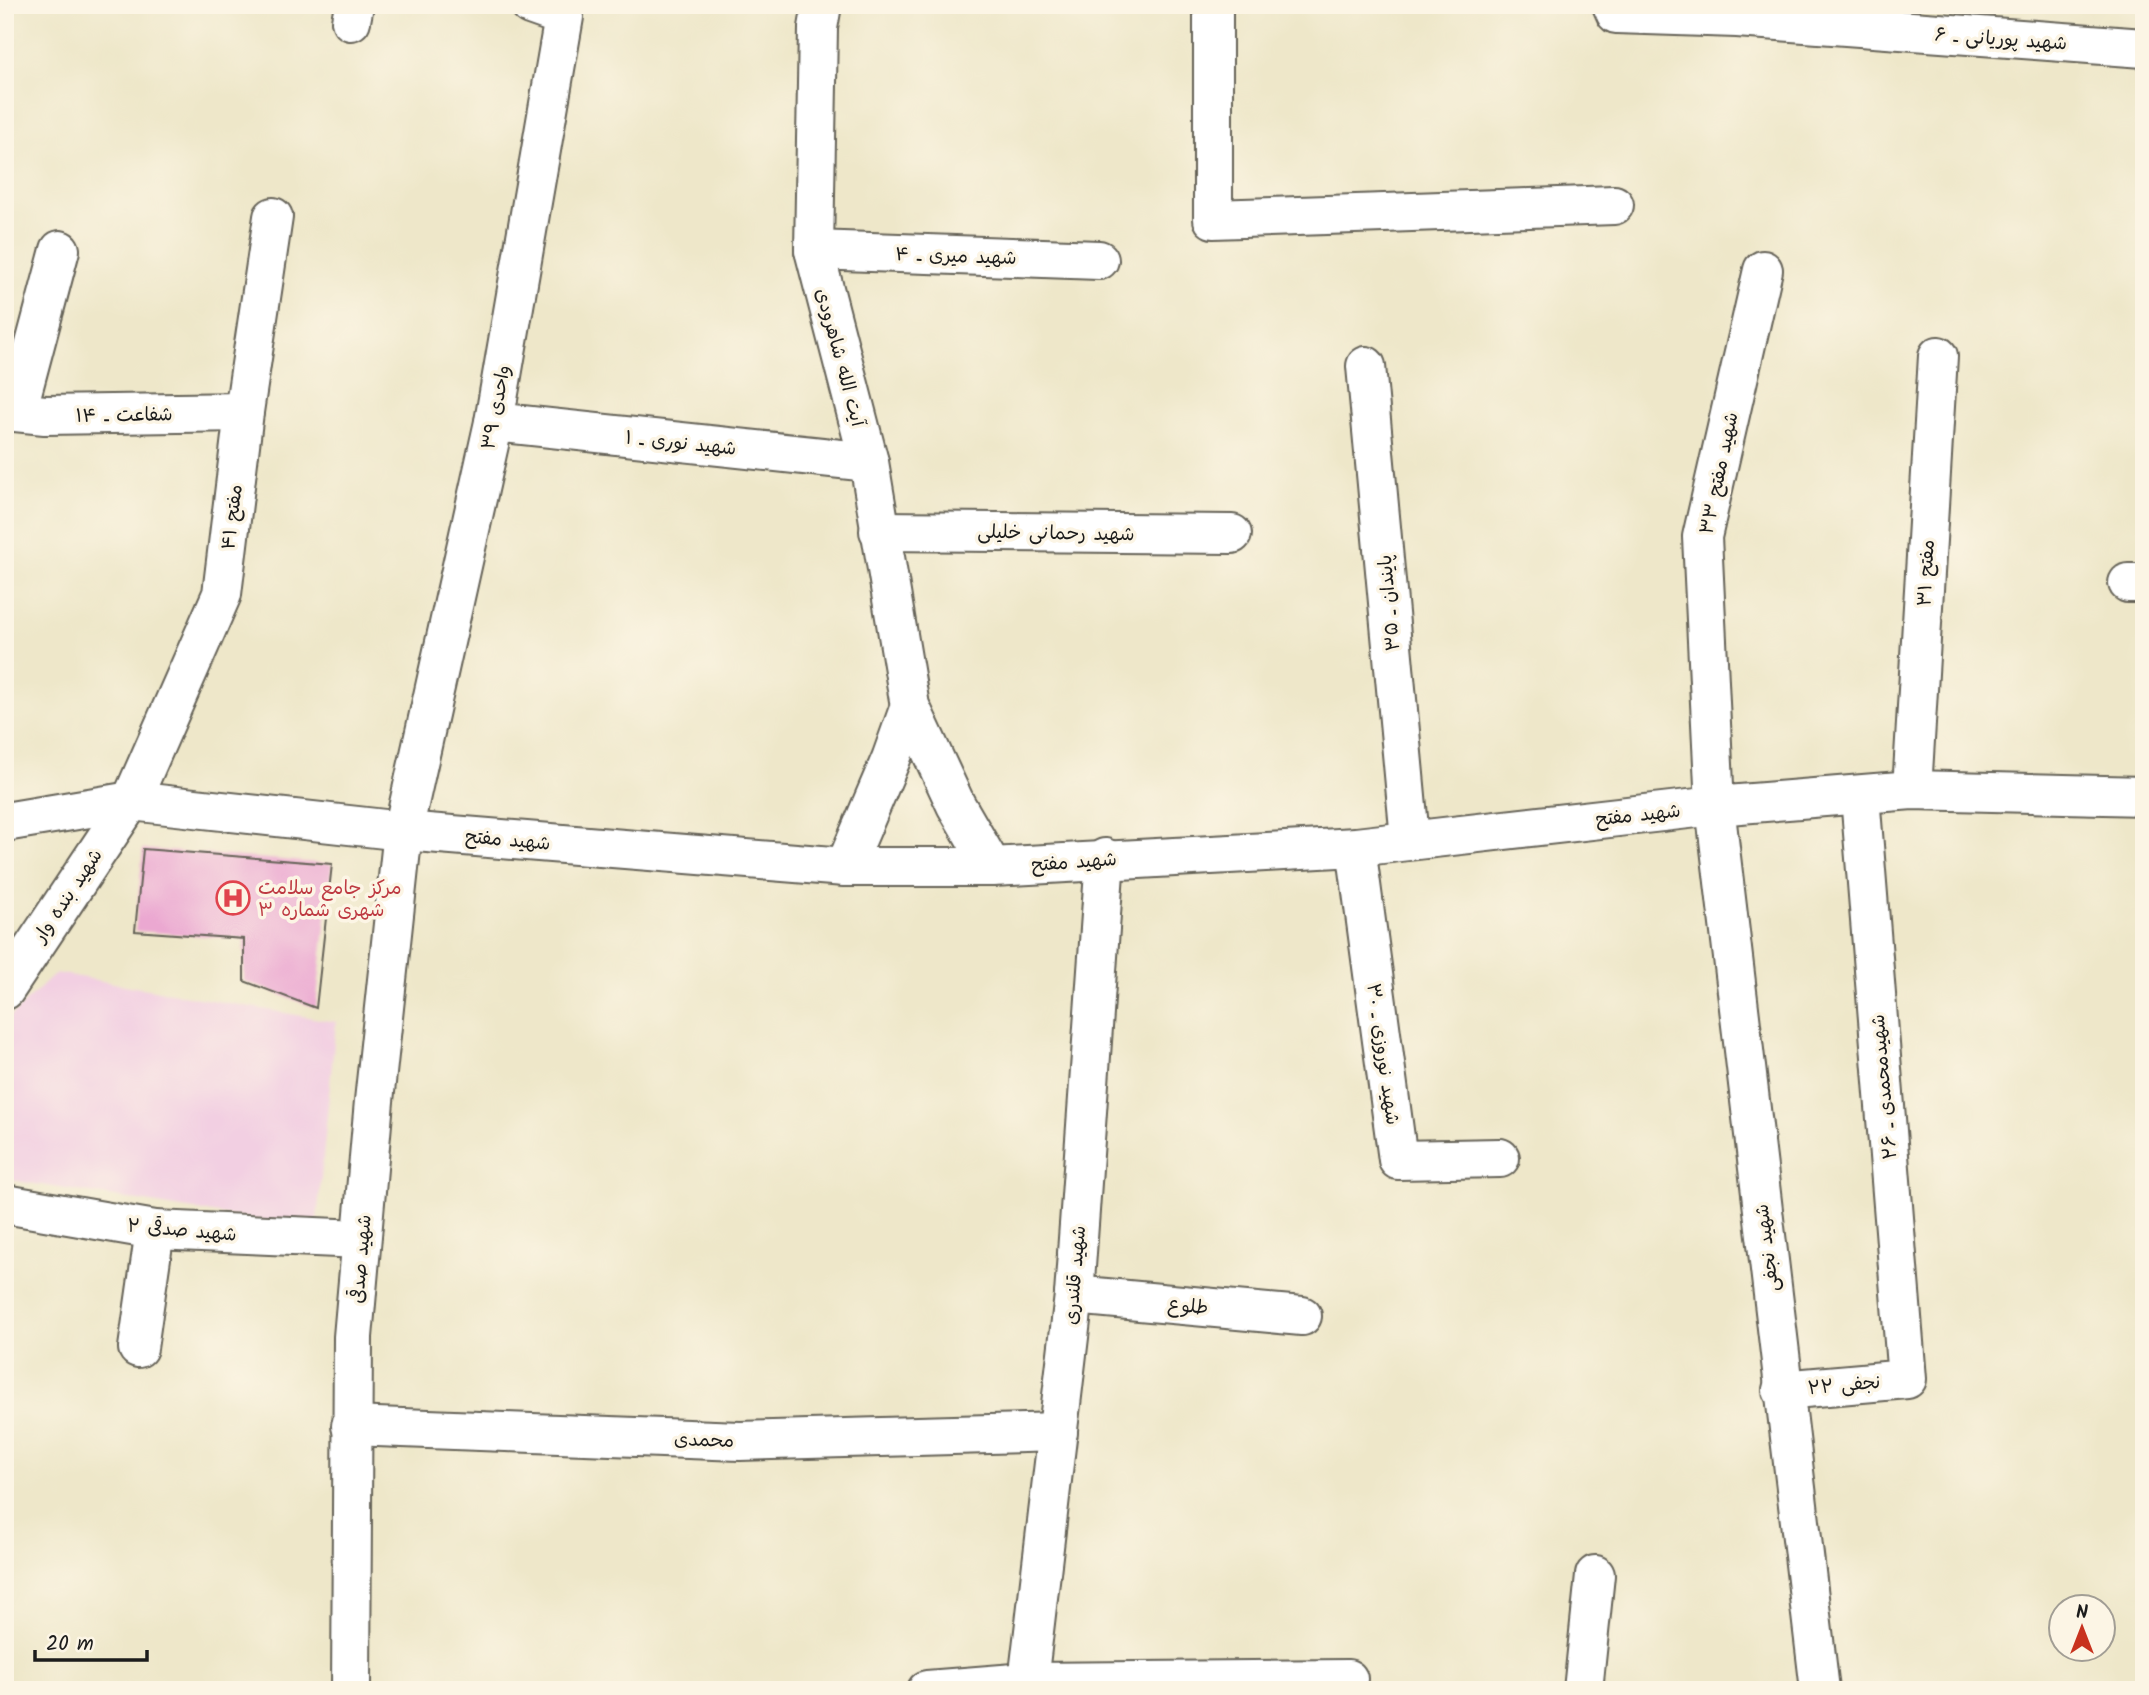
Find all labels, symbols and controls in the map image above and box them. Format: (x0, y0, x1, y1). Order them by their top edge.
street label: شهید پوریانی ـ ۶ (1934, 20, 2068, 60)
street label: شهید میری ـ ۴ (895, 240, 1017, 274)
street label: آیت الله شاهرودی (806, 285, 872, 431)
street label: واحدی ۳۹ (474, 362, 520, 452)
street label: شفاعت ـ ۱۴ (75, 400, 173, 432)
street label: شهید مفتح ۳۳ (1692, 410, 1748, 537)
street label: شهید نوری ـ ۱ (624, 423, 738, 465)
street label: مفتح ۴۱ (214, 483, 252, 552)
street label: شهید رحمانی خلیلی (977, 518, 1135, 550)
street label: مفتح ۳۱ (1910, 539, 1944, 607)
street label: پایندان ـ ۳۵ (1371, 553, 1409, 652)
street label: شهید مفتح (1594, 797, 1682, 835)
street label: شهید مفتح (464, 822, 552, 860)
street label: شهید بنده وار (25, 843, 111, 951)
street label: شهید مفتح (1030, 845, 1118, 881)
place label: مرکز جامع سلامت شهری شماره ۳ (258, 874, 402, 926)
hospital icon: مرکز جامع سلامت شهری شماره ۳ (214, 879, 252, 917)
street label: شهید نوروزی ـ ۳۰ (1357, 982, 1407, 1127)
street label: شهیدمحمدی ـ ۲۶ (1864, 1013, 1906, 1161)
street label: شهید نجفی (1748, 1202, 1788, 1293)
street label: شهید صدقی ۲ (126, 1211, 238, 1251)
street label: شهید صدقی (343, 1213, 381, 1305)
street label: شهید قلندری (1057, 1224, 1095, 1326)
street label: طلوع (1166, 1290, 1209, 1324)
street label: نجفی ۲۲ (1807, 1368, 1882, 1404)
street label: محمدی (673, 1425, 735, 1457)
north arrow (2048, 1594, 2118, 1664)
text: N (2076, 1598, 2088, 1628)
scale bar (35, 1618, 147, 1662)
text: 20 m (46, 1628, 94, 1661)

